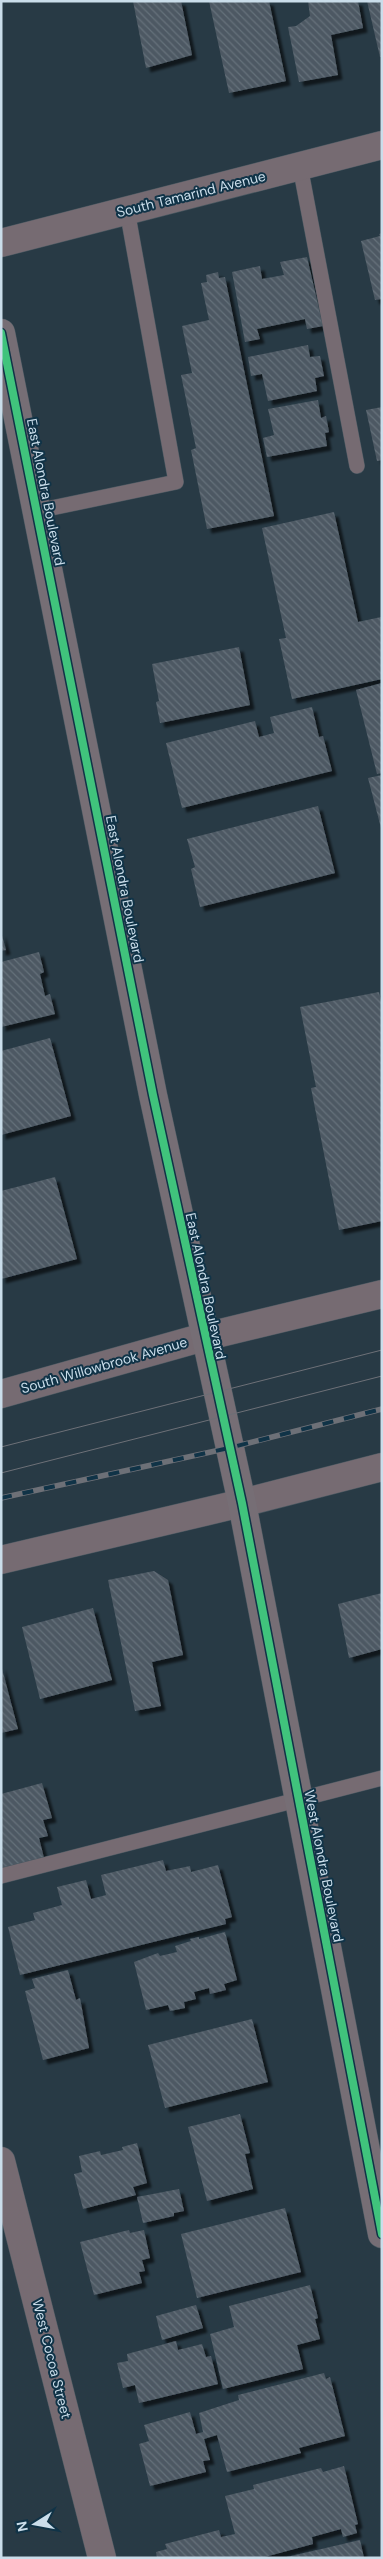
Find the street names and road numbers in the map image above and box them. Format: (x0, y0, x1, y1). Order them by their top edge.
street label: South Tamarind Avenue (115, 167, 267, 221)
street label: East Alondra Boulevard (23, 417, 69, 567)
street label: East Alondra Boulevard (102, 814, 148, 964)
street label: East Alondra Boulevard (182, 1211, 230, 1361)
street label: South Willowbrook Avenue (19, 1333, 189, 1397)
street label: West Alondra Boulevard (300, 1788, 348, 1944)
street label: West Cocoa Street (28, 2297, 76, 2421)

